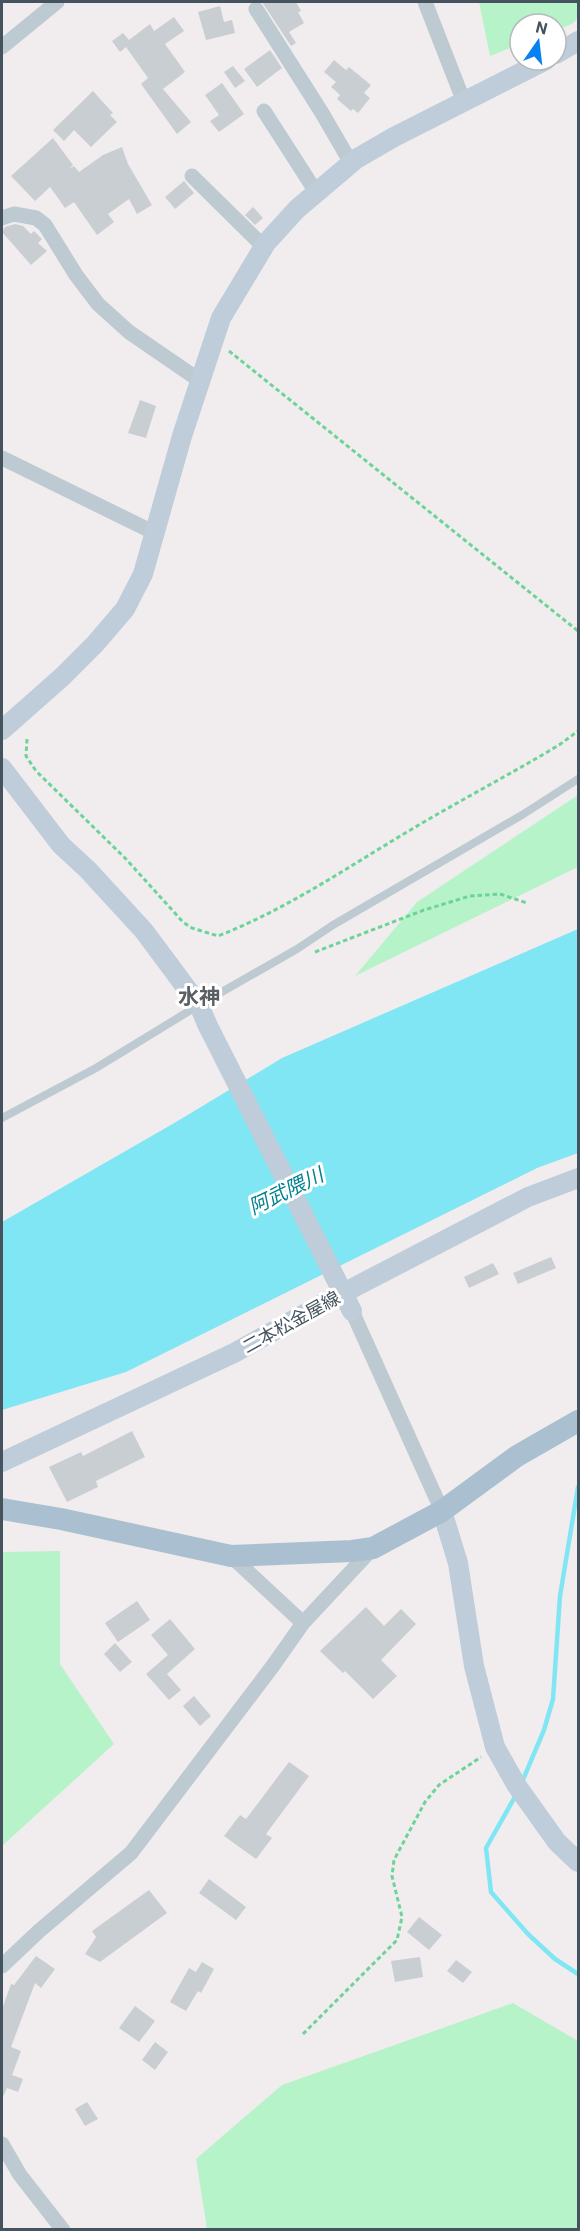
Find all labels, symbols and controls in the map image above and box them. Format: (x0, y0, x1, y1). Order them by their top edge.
north arrow (508, 12, 568, 72)
text: N (534, 17, 549, 39)
district label: 水神 (178, 985, 220, 1009)
water label: 阿武隈川 (245, 1162, 329, 1219)
street label: 二本松金屋線 (239, 1287, 343, 1357)

